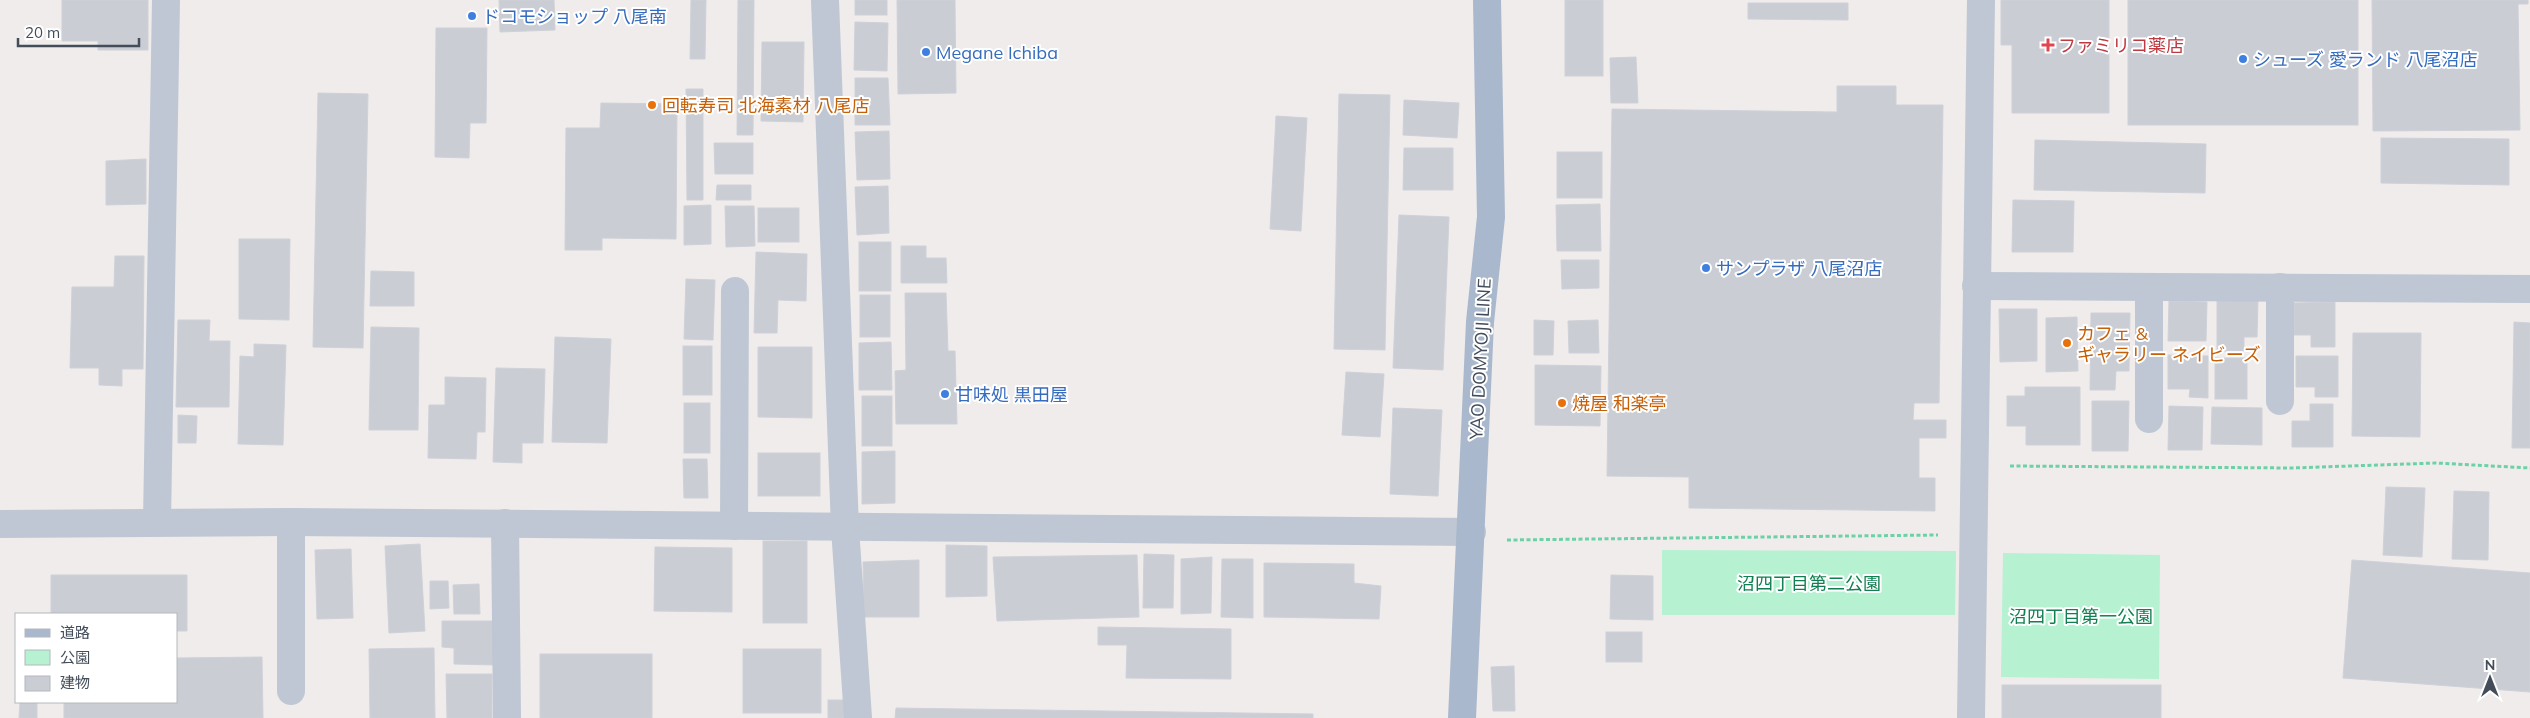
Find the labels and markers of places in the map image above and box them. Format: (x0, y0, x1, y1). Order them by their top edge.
place label: ドコモショップ 八尾南 (482, 5, 667, 28)
marker: ドコモショップ 八尾南 (466, 10, 478, 22)
place label: ファミリコ薬店 (2058, 34, 2184, 57)
marker: ファミリコ薬店 (2042, 39, 2054, 51)
place label: Megane Ichiba (936, 41, 1058, 64)
marker: Megane Ichiba (920, 46, 932, 58)
place label: シューズ 愛ランド 八尾沼店 (2253, 48, 2478, 71)
marker: シューズ 愛ランド 八尾沼店 (2237, 53, 2249, 65)
place label: 回転寿司 北海素材 八尾店 (662, 94, 869, 117)
marker: 回転寿司 北海素材 八尾店 (646, 99, 658, 111)
place label: サンプラザ 八尾沼店 (1716, 257, 1882, 280)
marker: サンプラザ 八尾沼店 (1700, 262, 1712, 274)
place label: カフェ & ギャラリー ネイビーズ (2077, 322, 2261, 366)
marker: カフェ & ギャラリー ネイビーズ (2061, 337, 2073, 349)
place label: 甘味処 黒田屋 (955, 383, 1068, 406)
marker: 甘味処 黒田屋 (939, 388, 951, 400)
place label: 焼屋 和楽亭 (1572, 392, 1667, 415)
marker: 焼屋 和楽亭 (1556, 397, 1568, 409)

